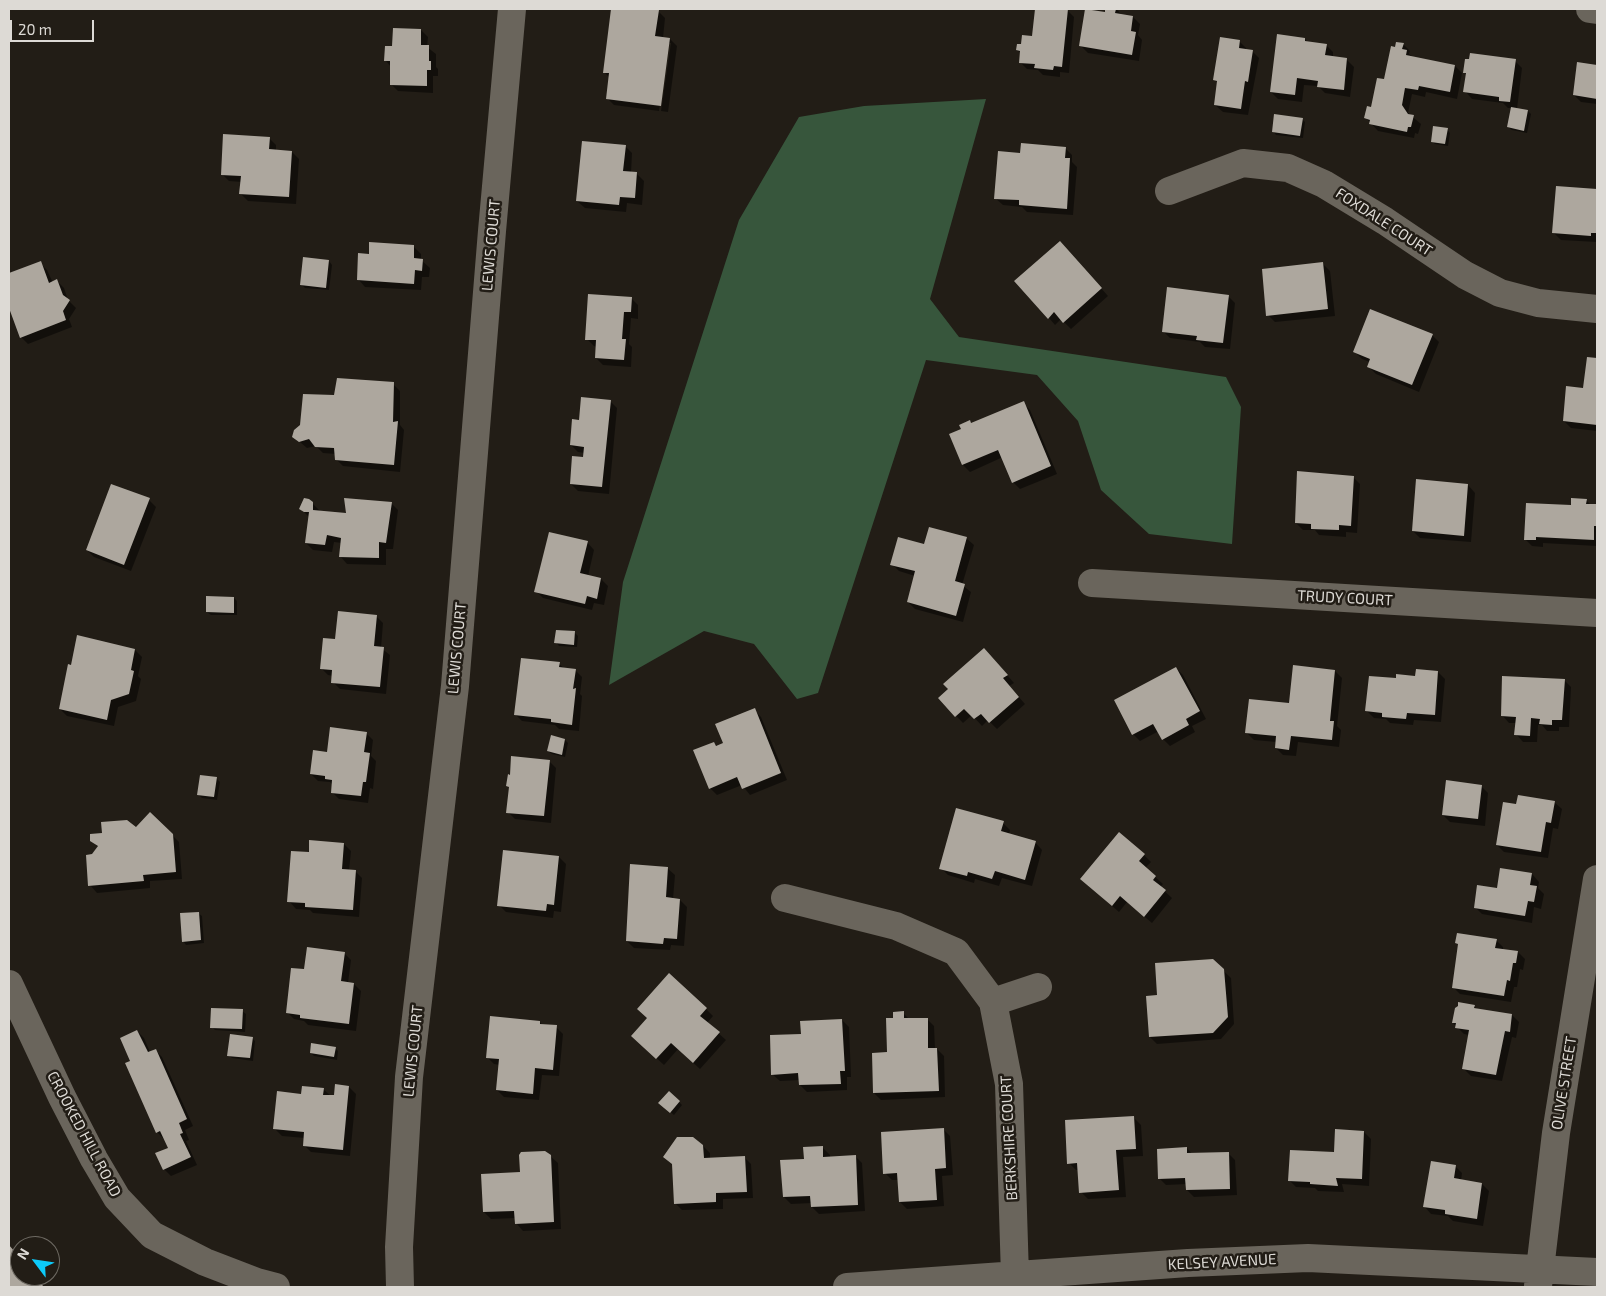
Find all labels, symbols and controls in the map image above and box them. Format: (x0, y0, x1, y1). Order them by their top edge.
scale bar (12, 10, 96, 42)
text: 20 m (18, 20, 52, 38)
street label: FOXDALE COURT (1332, 184, 1436, 260)
street label: LEWIS COURT (478, 198, 504, 292)
street label: TRUDY COURT (1297, 587, 1393, 609)
street label: LEWIS COURT (444, 601, 470, 695)
street label: LEWIS COURT (399, 1004, 427, 1098)
street label: OLIVE STREET (1548, 1035, 1580, 1131)
street label: CROOKED HILL ROAD (43, 1068, 125, 1200)
street label: BERKSHIRE COURT (997, 1075, 1021, 1201)
north arrow (10, 1236, 60, 1286)
text: N (13, 1245, 32, 1262)
street label: KELSEY AVENUE (1167, 1250, 1277, 1274)

